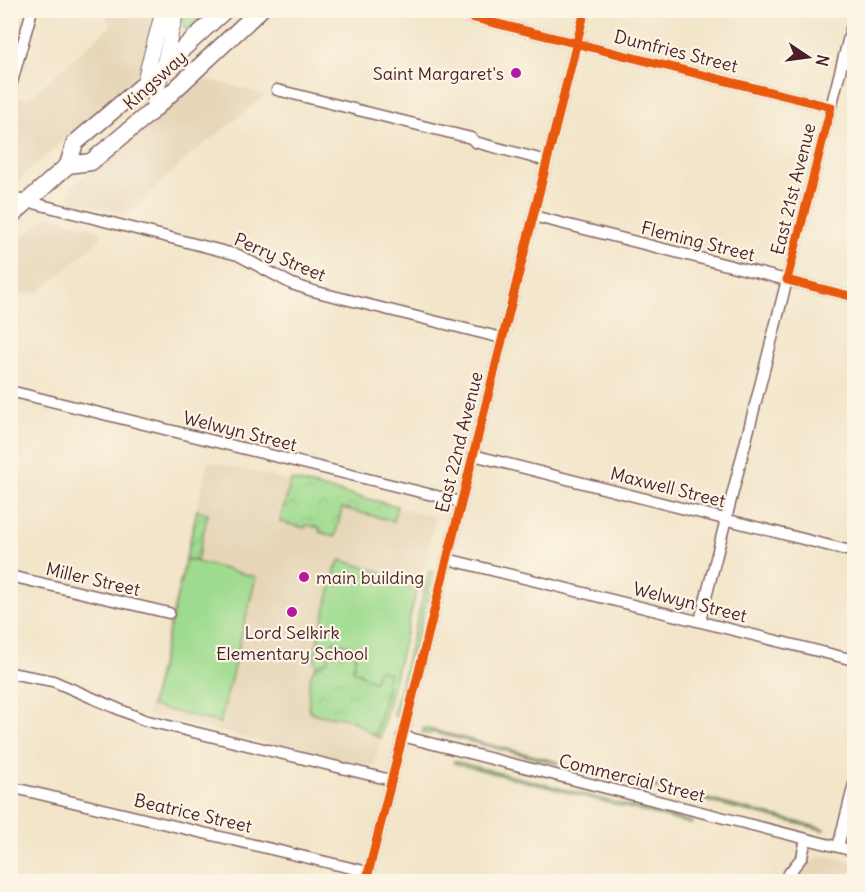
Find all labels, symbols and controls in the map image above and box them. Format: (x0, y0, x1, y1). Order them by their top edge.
street label: Dumfries Street (612, 25, 740, 77)
north arrow (778, 27, 838, 87)
street label: Kingsway (118, 45, 192, 115)
text: N (812, 53, 834, 68)
place label: Saint Margaret's (373, 62, 504, 85)
marker: Saint Margaret's (509, 66, 523, 80)
street label: East 21st Avenue (766, 121, 820, 257)
street label: Fleming Street (639, 216, 757, 266)
street label: Perry Street (231, 227, 329, 287)
street label: East 22nd Avenue (430, 369, 488, 515)
street label: Welwyn Street (181, 406, 299, 456)
street label: Maxwell Street (608, 462, 728, 512)
street label: Miller Street (44, 557, 142, 601)
place label: main building (316, 566, 424, 589)
marker: main building (297, 570, 311, 584)
street label: Welwyn Street (631, 577, 749, 627)
marker: Lord Selkirk Elementary School (285, 605, 299, 619)
place label: Lord Selkirk Elementary School (216, 621, 368, 665)
street label: Commercial Street (556, 749, 708, 807)
street label: Beatrice Street (132, 788, 254, 838)

